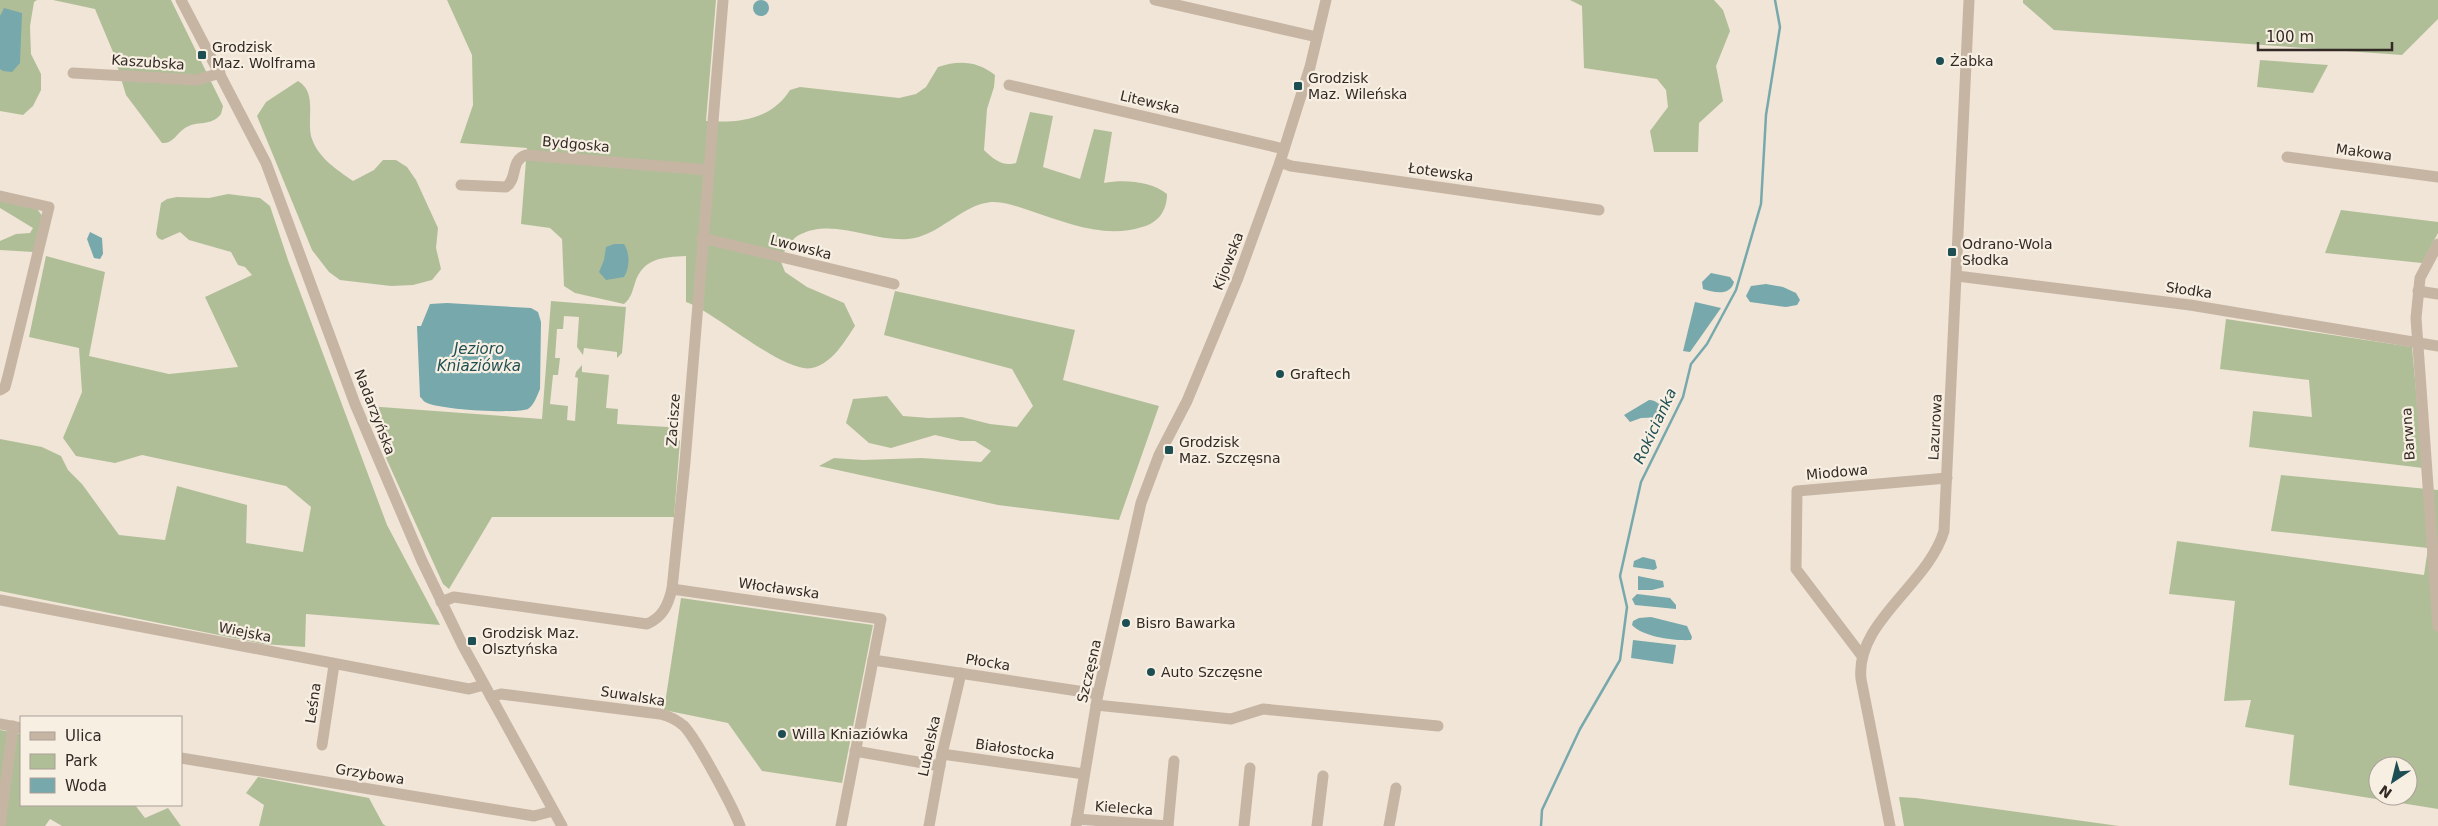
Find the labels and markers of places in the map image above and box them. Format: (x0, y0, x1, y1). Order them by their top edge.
place label: Grodzisk Maz. Wolframa (212, 39, 316, 71)
marker: Grodzisk Maz. Wolframa (196, 49, 208, 61)
place label: Żabka (1950, 52, 1994, 69)
marker: Żabka (1934, 55, 1946, 67)
place label: Grodzisk Maz. Wileńska (1308, 70, 1407, 102)
marker: Grodzisk Maz. Wileńska (1292, 80, 1304, 92)
place label: Odrano-Wola Słodka (1962, 236, 2052, 268)
marker: Odrano-Wola Słodka (1946, 246, 1958, 258)
place label: Graftech (1290, 366, 1351, 382)
marker: Graftech (1274, 368, 1286, 380)
place label: Grodzisk Maz. Szczęsna (1179, 434, 1281, 466)
marker: Grodzisk Maz. Szczęsna (1163, 444, 1175, 456)
place label: Bisro Bawarka (1136, 615, 1236, 631)
marker: Bisro Bawarka (1120, 617, 1132, 629)
place label: Grodzisk Maz. Olsztyńska (482, 625, 579, 657)
marker: Grodzisk Maz. Olsztyńska (466, 635, 478, 647)
place label: Auto Szczęsne (1161, 664, 1263, 680)
marker: Auto Szczęsne (1145, 666, 1157, 678)
place label: Willa Kniaziówka (792, 726, 908, 742)
marker: Willa Kniaziówka (776, 728, 788, 740)

